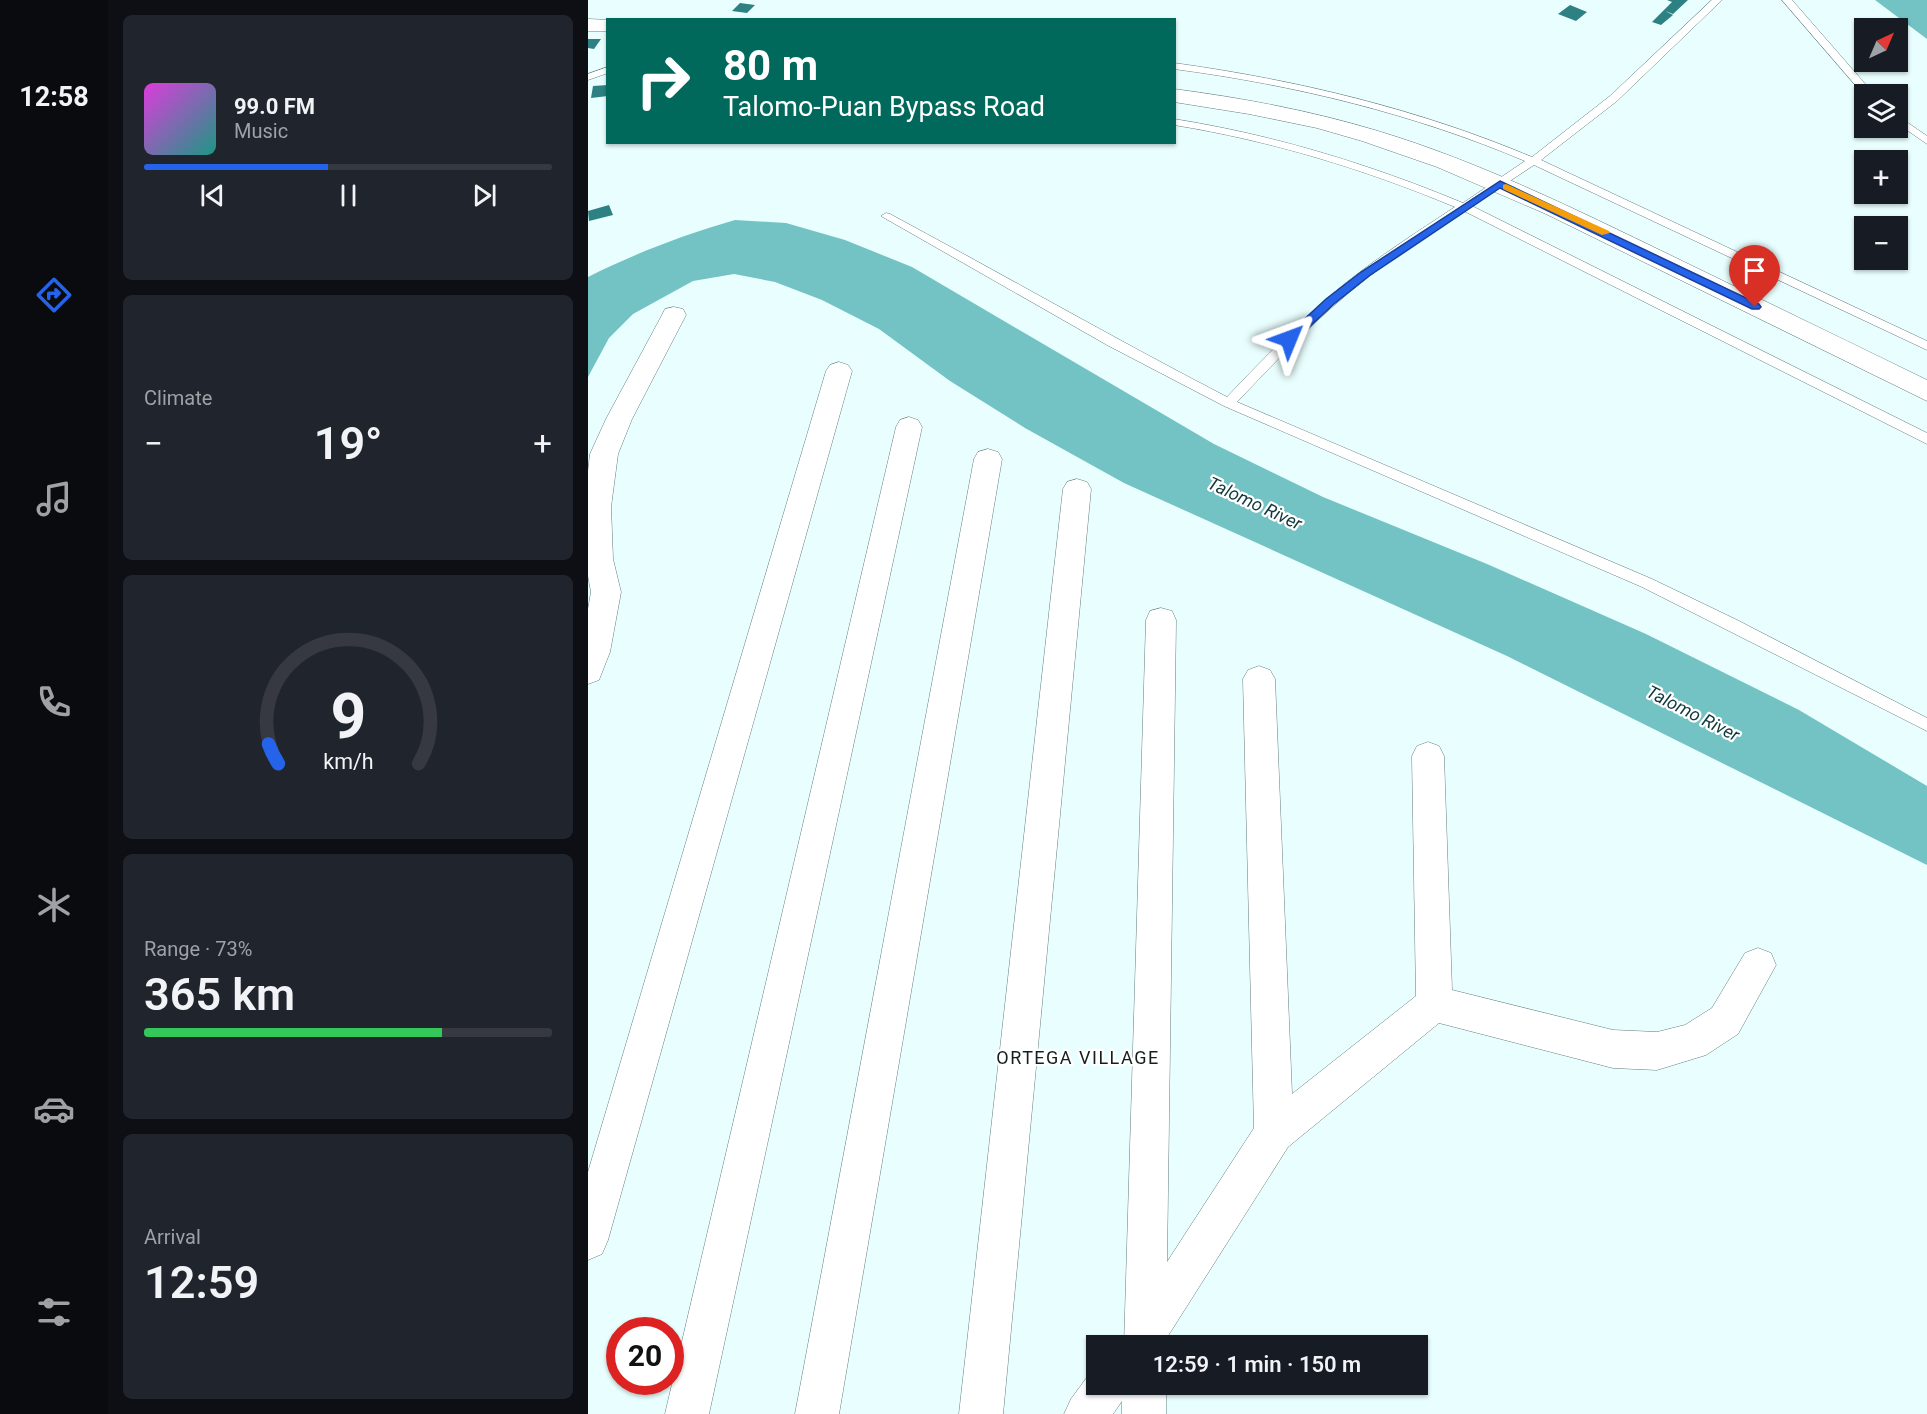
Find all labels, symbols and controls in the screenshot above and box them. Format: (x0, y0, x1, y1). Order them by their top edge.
north arrow (1854, 18, 1908, 72)
map controls (1854, 18, 1908, 270)
text: 80 m (723, 41, 818, 90)
icon: right (624, 42, 702, 120)
text: 12:58 (19, 81, 89, 113)
button: layers (1854, 84, 1908, 138)
text: Talomo-Puan Bypass Road (723, 91, 1045, 123)
text: 99.0 FM (234, 94, 315, 119)
text: Music (234, 119, 288, 143)
button: + (1854, 150, 1908, 204)
icon: previous (196, 179, 229, 212)
icon: pause (332, 179, 365, 212)
icon: next (468, 179, 501, 212)
button: − (1854, 216, 1908, 270)
pin (1729, 245, 1780, 307)
icon: arrive (1738, 254, 1771, 287)
icon: directions (33, 274, 75, 316)
position arrow (1257, 307, 1321, 371)
text: Climate (144, 386, 212, 410)
text: 19° (314, 417, 382, 470)
text: − (144, 424, 163, 463)
text: + (533, 424, 552, 463)
water label: Talomo River (1205, 472, 1306, 534)
icon: music (33, 478, 75, 520)
text: 9 (330, 680, 366, 753)
icon: phone (33, 681, 75, 723)
water label: Talomo River (1643, 681, 1744, 746)
text: km/h (323, 749, 373, 774)
icon: climate (33, 884, 75, 926)
text: Range · 73% (144, 937, 252, 961)
text: 365 km (144, 968, 295, 1021)
district label: ORTEGA VILLAGE (996, 1047, 1160, 1068)
icon: car (33, 1088, 75, 1130)
text: Arrival (144, 1225, 201, 1249)
text: 12:59 (144, 1256, 259, 1309)
icon: filters (33, 1291, 75, 1333)
speed limit sign: 20 (606, 1317, 684, 1395)
text: 12:59 · 1 min · 150 m (1153, 1352, 1361, 1377)

